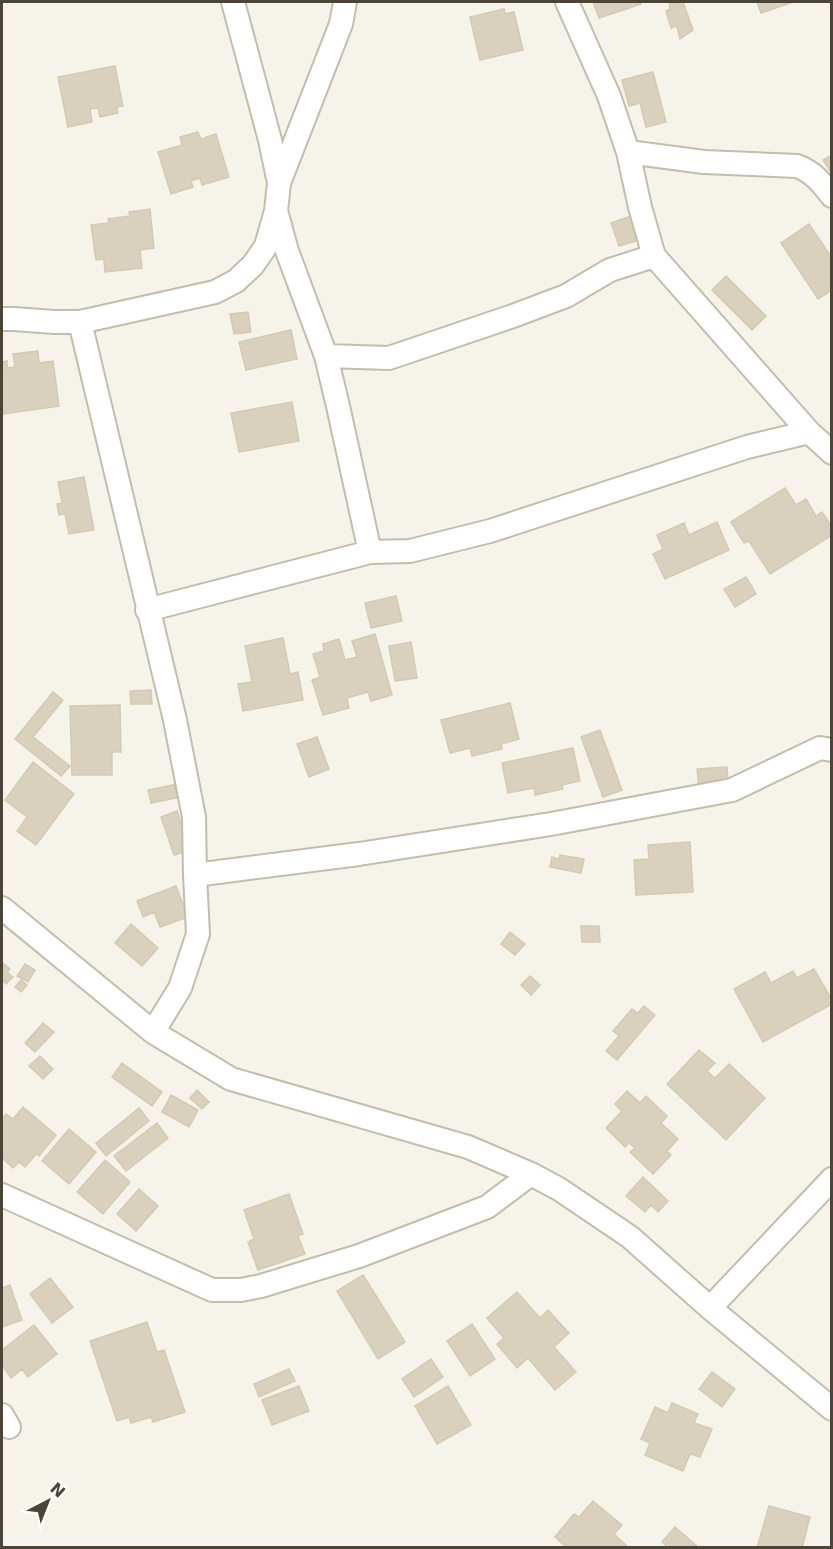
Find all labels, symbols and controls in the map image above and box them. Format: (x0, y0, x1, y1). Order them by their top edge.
north arrow (18, 1471, 78, 1531)
text: N (46, 1479, 69, 1502)

